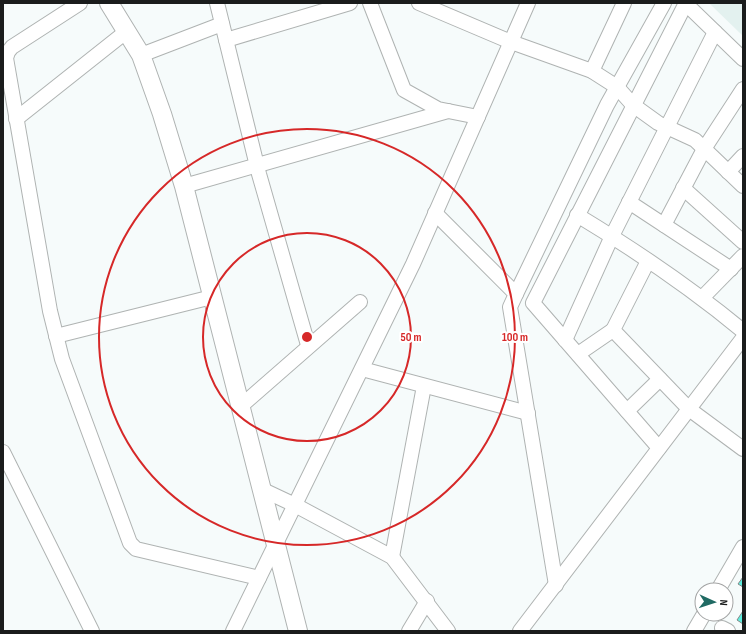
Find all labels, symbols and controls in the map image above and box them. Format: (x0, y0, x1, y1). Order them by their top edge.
centre of rings (300, 330, 314, 344)
text: 50 m (401, 330, 421, 345)
text: 100 m (502, 330, 528, 345)
north arrow (694, 582, 734, 622)
text: N (717, 599, 730, 606)

